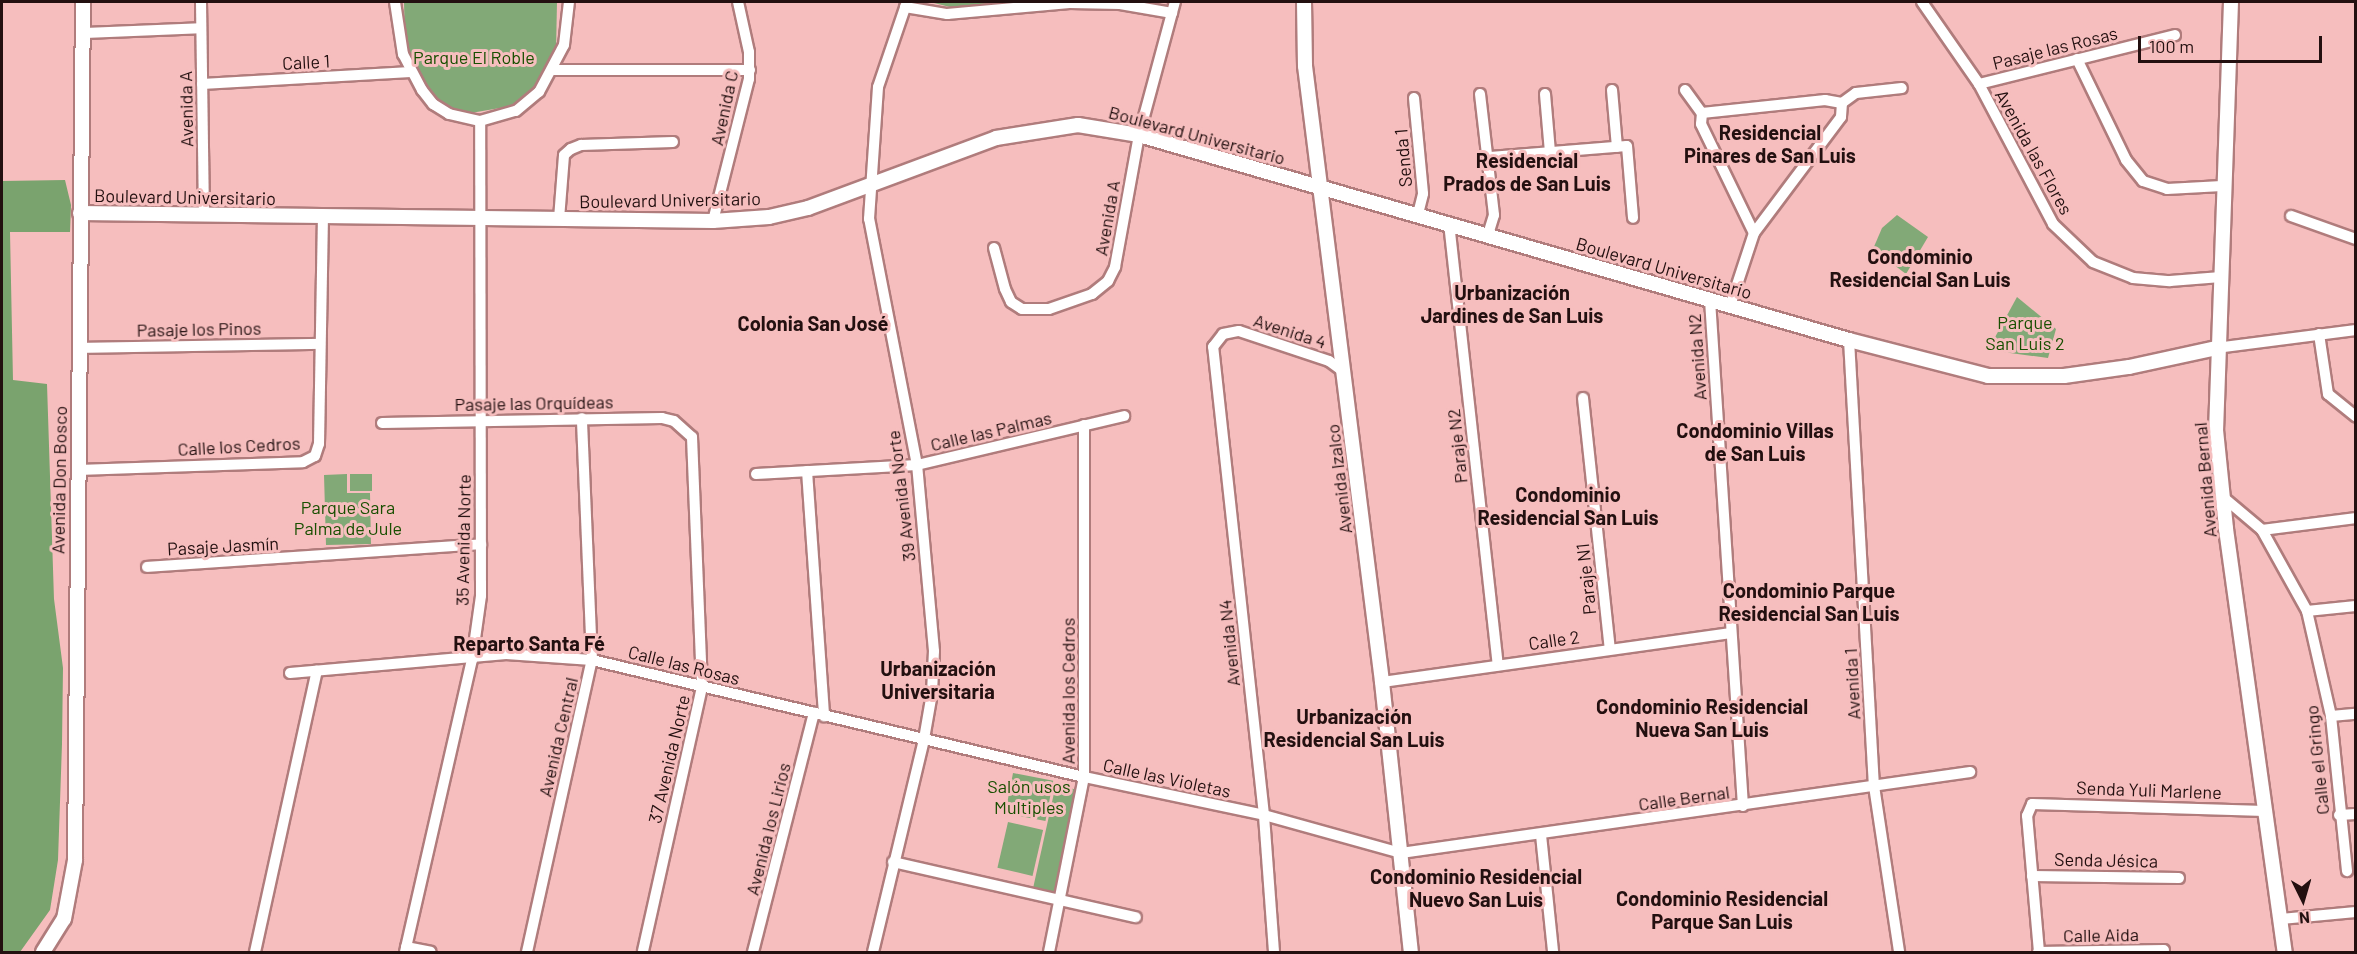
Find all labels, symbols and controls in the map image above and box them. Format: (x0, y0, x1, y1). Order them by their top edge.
street label: Pasaje las Rosas (1990, 22, 2120, 74)
scale bar (2141, 24, 2326, 62)
text: 100 m (2149, 35, 2194, 57)
park label: Parque El Roble (413, 46, 535, 68)
street label: Calle 1 (282, 50, 330, 74)
street label: Avenida C (706, 69, 742, 147)
street label: Avenida A (175, 71, 197, 147)
street label: Avenida las Flores (1991, 86, 2077, 218)
street label: Boulevard Universitario (1106, 101, 1288, 169)
district label: Residencial Pinares de San Luis (1684, 121, 1856, 168)
street label: Senda 1 (1390, 128, 1416, 188)
district label: Residencial Prados de San Luis (1443, 148, 1611, 195)
street label: Avenida A (1090, 179, 1124, 257)
street label: Boulevard Universitario (94, 185, 276, 209)
street label: Boulevard Universitario (579, 188, 761, 212)
street label: Boulevard Universitario (1574, 233, 1754, 303)
district label: Condominio Residencial San Luis (1829, 245, 2011, 292)
district label: Urbanización Jardines de San Luis (1421, 280, 1603, 327)
street label: Avenida 4 (1251, 309, 1329, 353)
district label: Colonia San José (738, 311, 888, 335)
park label: Parque San Luis 2 (1985, 312, 2065, 354)
street label: Avenida N2 (1683, 313, 1711, 401)
street label: Pasaje los Pinos (136, 317, 262, 341)
street label: Pasaje las Orquídeas (454, 391, 614, 415)
street label: Avenida Don Bosco (47, 406, 71, 554)
street label: Calle las Palmas (928, 407, 1054, 455)
street label: Paraje N2 (1442, 408, 1472, 484)
district label: Condominio Villas de San Luis (1676, 418, 1834, 465)
street label: Avenida Bernal (2189, 421, 2221, 539)
street label: Avenida Izalco (1322, 423, 1356, 535)
street label: 39 Avenida Norte (882, 429, 920, 563)
street label: Calle los Cedros (177, 432, 301, 460)
street label: 35 Avenida Norte (451, 474, 475, 606)
district label: Condominio Residencial San Luis (1477, 483, 1659, 530)
park label: Parque Sara Palma de Jule (294, 497, 402, 540)
street label: Pasaje Jasmín (167, 532, 279, 560)
street label: Paraje N1 (1572, 542, 1600, 616)
district label: Condominio Parque Residencial San Luis (1718, 578, 1900, 625)
street label: Avenida N4 (1214, 598, 1244, 688)
street label: Avenida los Cedros (1057, 618, 1079, 764)
street label: Calle 2 (1527, 626, 1581, 654)
district label: Reparto Santa Fé (453, 631, 605, 655)
street label: Calle las Rosas (626, 641, 742, 689)
street label: Avenida 1 (1839, 648, 1865, 720)
district label: Urbanización Universitaria (880, 656, 996, 703)
street label: Avenida Central (534, 675, 582, 799)
street label: 37 Avenida Norte (644, 693, 694, 825)
district label: Condominio Residencial Nueva San Luis (1596, 694, 1808, 741)
district label: Urbanización Residencial San Luis (1263, 704, 1445, 751)
street label: Calle el Gringo (2301, 704, 2333, 816)
street label: Calle las Violetas (1101, 754, 1233, 802)
street label: Avenida los Lirios (741, 760, 795, 898)
park label: Salón usos Multiples (987, 776, 1071, 818)
street label: Senda Yuli Marlene (2076, 777, 2222, 803)
street label: Calle Bernal (1637, 781, 1731, 815)
street label: Senda Jésica (2054, 848, 2158, 872)
district label: Condominio Residencial Nuevo San Luis (1370, 865, 1582, 912)
north arrow (2273, 870, 2333, 930)
district label: Condominio Residencial Parque San Luis (1616, 887, 1828, 934)
text: N (2298, 909, 2311, 928)
street label: Calle Aida (2063, 924, 2139, 946)

